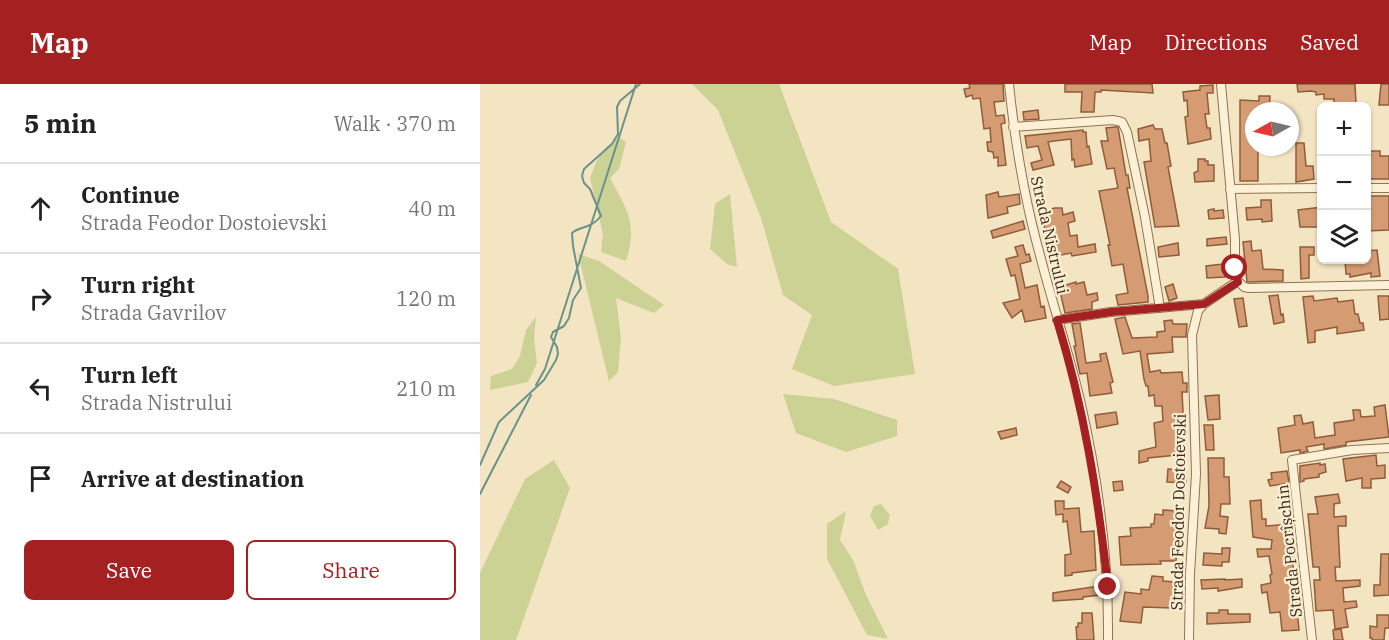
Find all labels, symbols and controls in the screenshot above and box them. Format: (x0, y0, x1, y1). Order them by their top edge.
text: Map (30, 24, 89, 61)
text: Map (1089, 28, 1132, 56)
text: Directions (1165, 28, 1267, 56)
text: Saved (1300, 28, 1359, 56)
north arrow (1245, 102, 1299, 156)
map controls (1317, 102, 1371, 264)
button: + (1317, 102, 1371, 156)
text: 5 min (24, 106, 97, 140)
text: Walk · 370 m (334, 110, 456, 137)
button: − (1317, 156, 1371, 210)
street label: Strada Nistrului (1027, 174, 1073, 296)
text: Continue (81, 180, 180, 209)
icon: ahead (24, 192, 57, 225)
text: 40 m (408, 195, 456, 222)
text: Strada Feodor Dostoievski (81, 209, 327, 236)
button: layers (1317, 210, 1371, 264)
route start (1221, 254, 1247, 280)
text: Turn right (81, 270, 195, 299)
icon: right (24, 282, 57, 315)
text: 120 m (396, 285, 456, 312)
text: Strada Gavrilov (81, 299, 226, 326)
text: Turn left (81, 360, 177, 389)
icon: left (24, 372, 57, 405)
text: 210 m (396, 375, 456, 402)
text: Strada Nistrului (81, 389, 232, 416)
street label: Strada Feodor Dostoievski (1166, 413, 1190, 611)
icon: arrive (24, 462, 57, 495)
text: Arrive at destination (81, 464, 304, 493)
street label: Strada Pocrîșchin (1272, 484, 1306, 618)
button: Save (24, 540, 234, 600)
button: Share (246, 540, 456, 600)
route end (1094, 573, 1120, 599)

